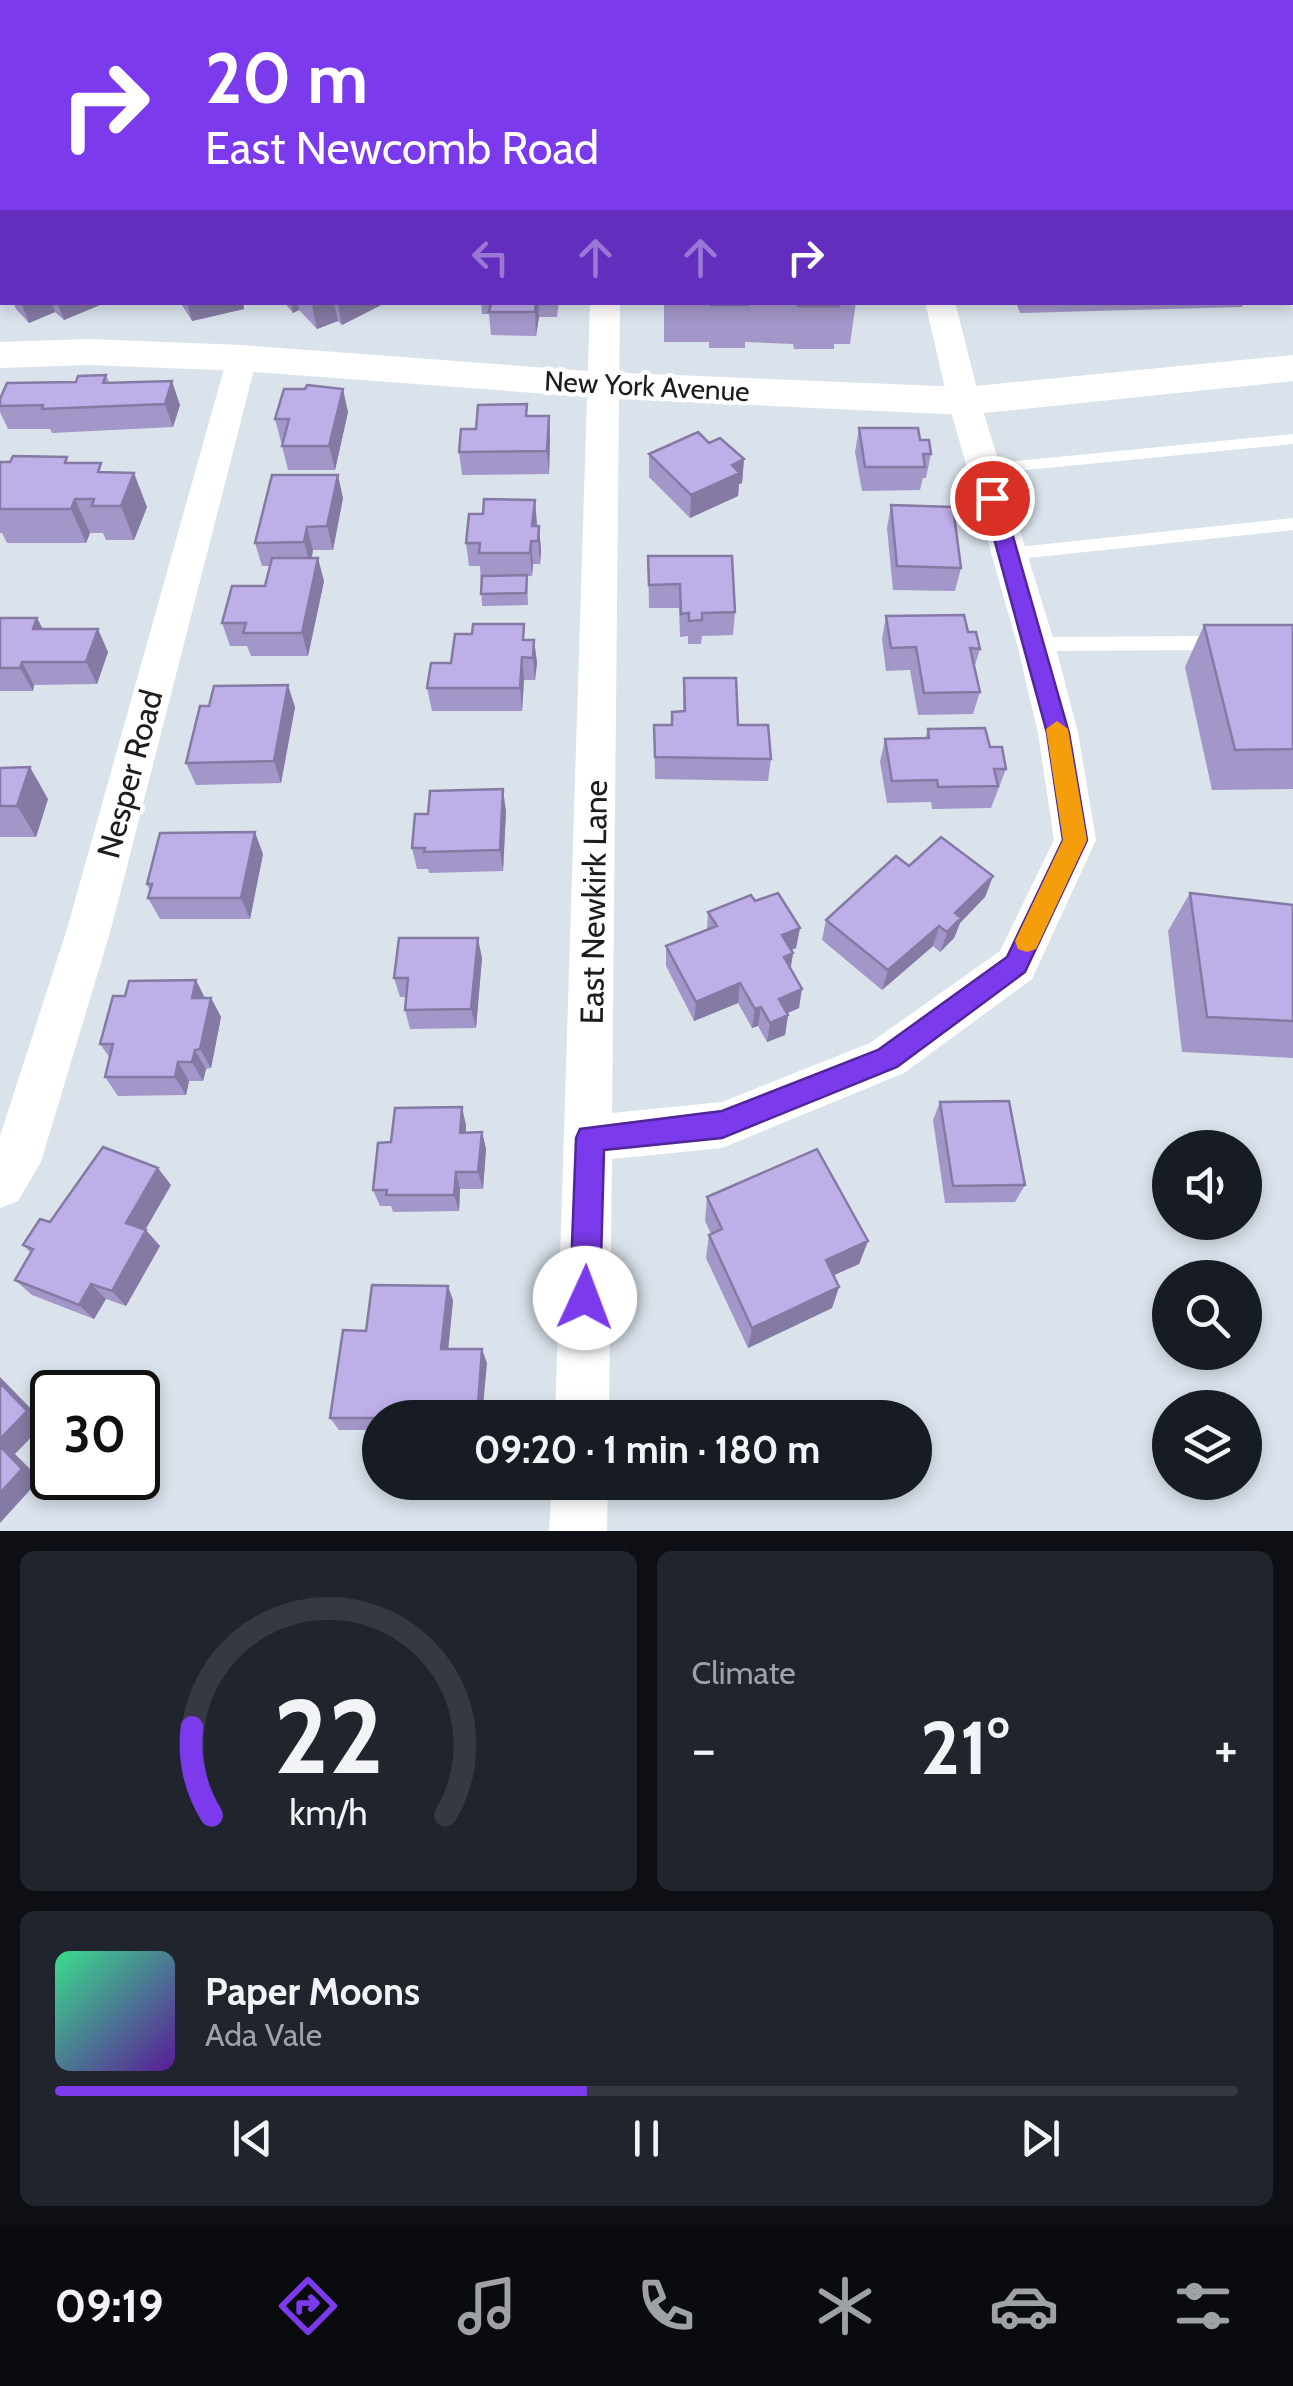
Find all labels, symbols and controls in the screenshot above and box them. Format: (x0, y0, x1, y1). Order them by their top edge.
text: 20 m (205, 35, 368, 121)
icon: right (40, 40, 170, 170)
text: East Newcomb Road (205, 121, 599, 175)
icon: left (463, 230, 518, 285)
icon: ahead (568, 230, 623, 285)
icon: ahead (673, 230, 728, 285)
icon: right (778, 230, 833, 285)
street label: New York Avenue (543, 364, 751, 408)
pin (950, 456, 1035, 541)
icon: arrive (965, 471, 1020, 526)
street label: Nesper Road (88, 685, 171, 862)
street label: East Newkirk Lane (572, 779, 615, 1025)
map controls (1152, 1130, 1262, 1500)
button: sound (1152, 1130, 1262, 1240)
position arrow (533, 1246, 637, 1350)
button: search (1152, 1260, 1262, 1370)
speed limit sign: 30 (30, 1370, 160, 1500)
button: layers (1152, 1390, 1262, 1500)
text: 09:20 · 1 min · 180 m (474, 1426, 820, 1473)
text: Climate (692, 1653, 796, 1692)
text: 22 (273, 1673, 383, 1799)
text: 21° (920, 1702, 1009, 1793)
text: − (692, 1715, 716, 1782)
text: + (1214, 1715, 1238, 1782)
text: km/h (289, 1791, 367, 1834)
text: Paper Moons (205, 1968, 420, 2015)
text: Ada Vale (205, 2015, 322, 2054)
icon: previous (225, 2111, 280, 2166)
icon: pause (619, 2111, 674, 2166)
icon: next (1013, 2111, 1068, 2166)
icon: directions (273, 2271, 343, 2341)
icon: music (452, 2271, 522, 2341)
icon: phone (631, 2271, 701, 2341)
icon: climate (810, 2271, 880, 2341)
icon: car (989, 2271, 1059, 2341)
icon: filters (1168, 2271, 1238, 2341)
text: 09:19 (55, 2279, 164, 2333)

